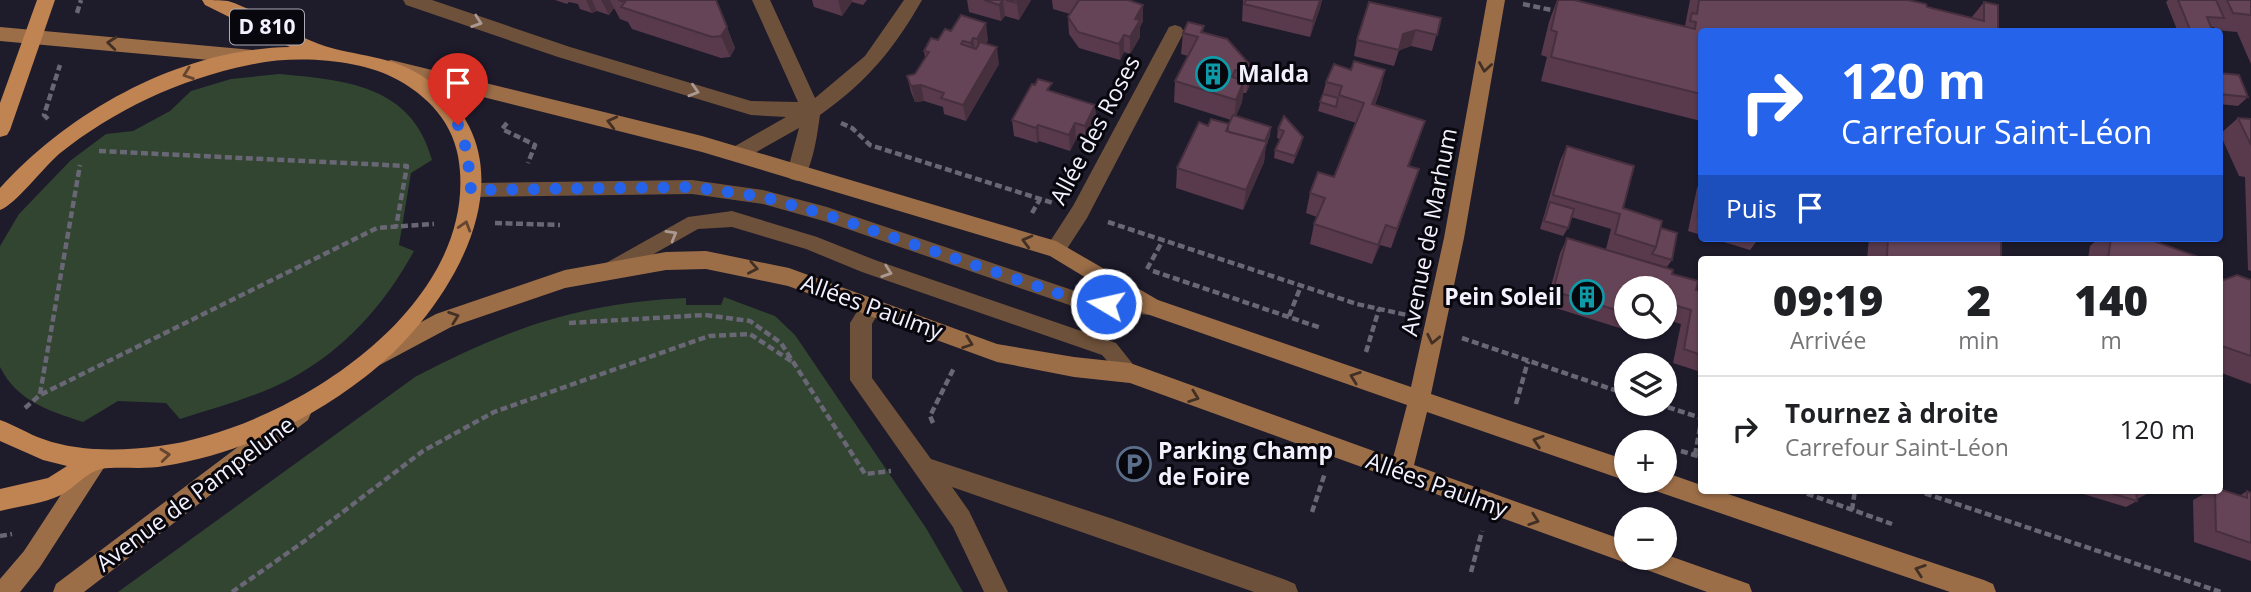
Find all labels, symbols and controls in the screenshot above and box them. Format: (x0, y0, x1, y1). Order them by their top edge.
road number: D 810 (230, 10, 304, 44)
one-way arrow (470, 14, 482, 28)
one-way arrow (107, 36, 118, 51)
text: 120 m (1841, 47, 1986, 113)
street label: Allée des Roses (1041, 49, 1147, 210)
pin (428, 53, 488, 125)
building icon: Malda (1194, 55, 1232, 93)
icon: right (1726, 56, 1817, 147)
place label: Malda (1238, 57, 1309, 89)
one-way arrow (1478, 61, 1493, 73)
icon: arrive (439, 64, 477, 102)
one-way arrow (182, 66, 194, 80)
one-way arrow (687, 82, 699, 97)
text: Carrefour Saint-Léon (1841, 110, 2152, 153)
one-way arrow (606, 116, 618, 130)
street label: Avenue de Marhum (1392, 125, 1464, 339)
icon: arrive (1791, 189, 1829, 227)
text: Puis (1726, 190, 1777, 226)
one-way arrow (456, 220, 471, 232)
one-way arrow (665, 230, 677, 243)
one-way arrow (1021, 235, 1033, 249)
one-way arrow (747, 260, 759, 275)
one-way arrow (880, 264, 892, 278)
street label: Allées Paulmy (797, 266, 948, 347)
position arrow (1069, 267, 1143, 341)
text: 09:19 (1773, 271, 1883, 328)
text: 2 (1967, 271, 1991, 328)
text: 140 (2074, 271, 2148, 328)
map controls (1614, 276, 1677, 570)
button: search (1614, 276, 1677, 339)
building icon: Pein Soleil (1568, 278, 1606, 316)
place label: Pein Soleil (1444, 280, 1562, 312)
one-way arrow (447, 311, 459, 325)
text: Arrivée (1790, 324, 1866, 356)
text: min (1958, 324, 1999, 356)
text: m (2101, 324, 2122, 356)
one-way arrow (1426, 333, 1441, 345)
one-way arrow (961, 335, 973, 349)
button: layers (1614, 353, 1677, 416)
one-way arrow (1350, 371, 1362, 385)
one-way arrow (1188, 389, 1200, 403)
text: Tournez à droite (1785, 395, 1998, 431)
street label: Avenue de Pampelune (89, 408, 300, 578)
icon: right (1726, 410, 1764, 448)
text: 120 m (2120, 411, 2195, 447)
button: + (1614, 430, 1677, 493)
text: Carrefour Saint-Léon (1785, 431, 2009, 463)
place label: Parking Champ de Foire (1158, 434, 1333, 492)
one-way arrow (1532, 435, 1544, 449)
street label: Allées Paulmy (1362, 444, 1513, 525)
parking icon: Parking Champ de Foire (1115, 445, 1153, 483)
one-way arrow (159, 447, 171, 462)
button: − (1614, 507, 1677, 570)
one-way arrow (1528, 512, 1540, 526)
one-way arrow (1914, 564, 1926, 578)

